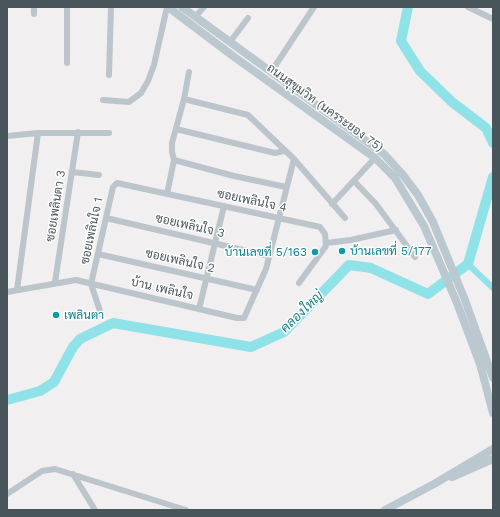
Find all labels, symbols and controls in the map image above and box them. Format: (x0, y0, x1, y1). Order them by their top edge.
street label: ถนนสุขุมวิท (นครระยอง 75) (264, 61, 386, 155)
street label: ซอยเพลินตา 3 (43, 169, 69, 243)
street label: ซอยเพลินใจ 4 (216, 187, 288, 215)
street label: ซอยเพลินใจ 1 (78, 196, 106, 266)
street label: ซอยเพลินใจ 3 (154, 211, 226, 241)
place label: บ้านเลขที่ 5/177 (350, 244, 431, 258)
place label: บ้านเลขที่ 5/163 (225, 245, 307, 259)
street label: ซอยเพลินใจ 2 (144, 246, 216, 276)
marker: บ้านเลขที่ 5/177 (337, 246, 347, 256)
marker: บ้านเลขที่ 5/163 (310, 247, 320, 257)
street label: บ้าน เพลินใจ (129, 275, 195, 303)
water label: คลองใหญ่ (278, 288, 326, 336)
place label: เพลินตา (64, 308, 104, 322)
marker: เพลินตา (51, 310, 61, 320)

